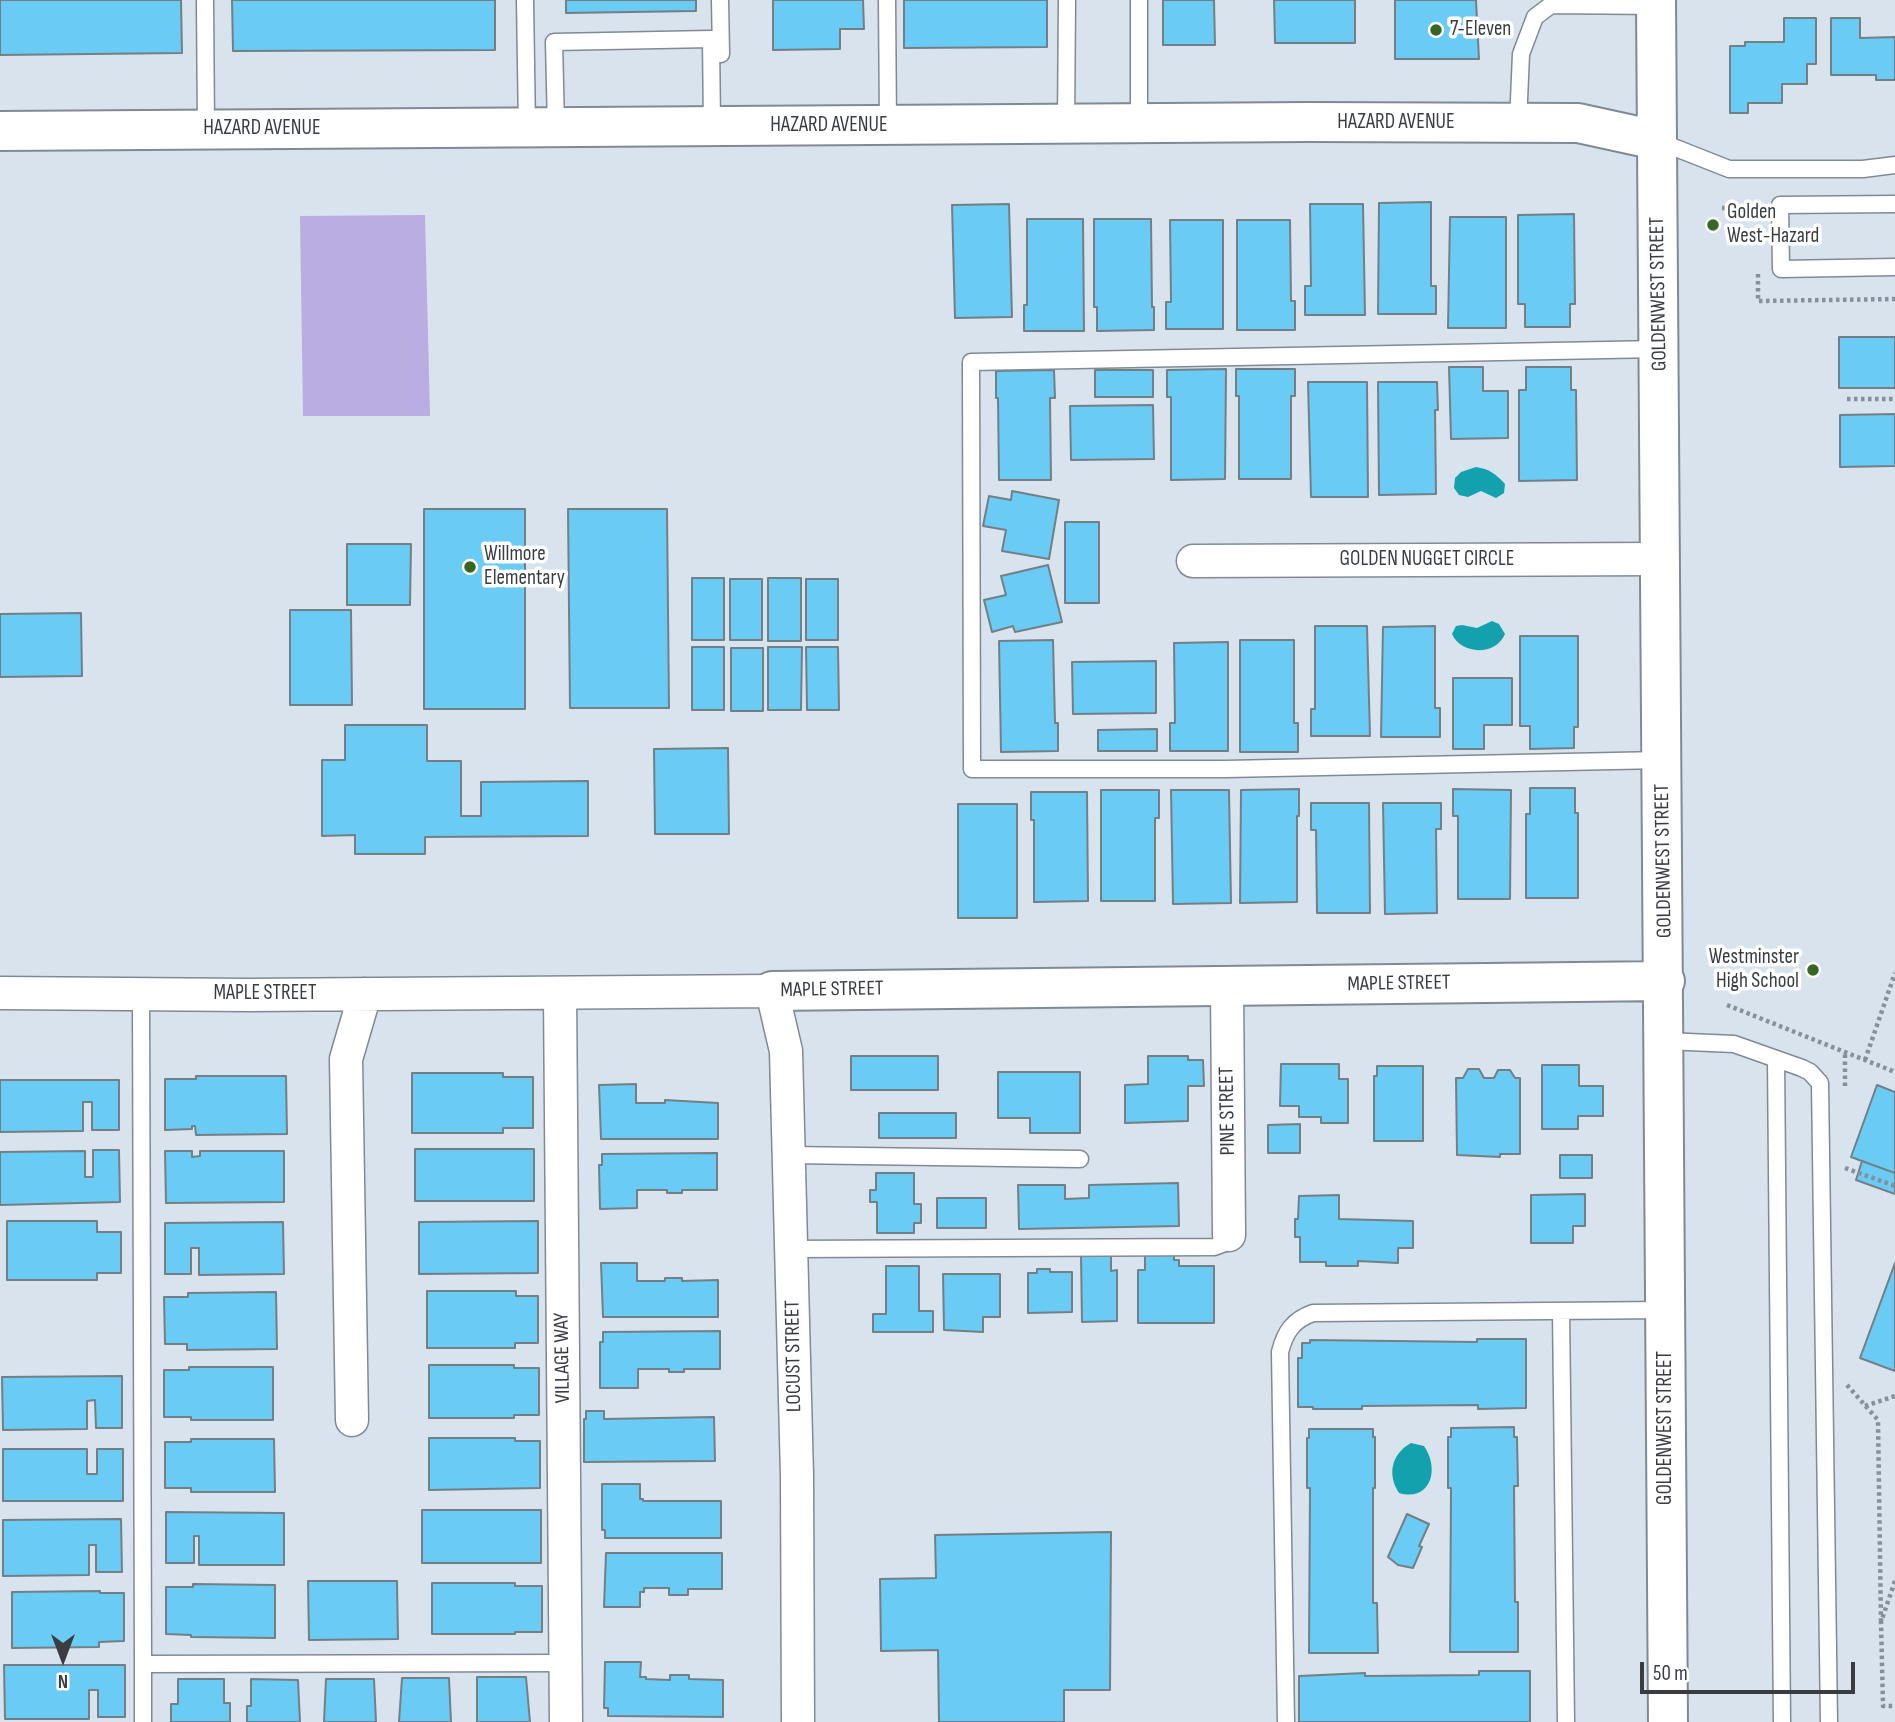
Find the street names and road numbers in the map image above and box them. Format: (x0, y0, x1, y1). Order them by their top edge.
street label: HAZARD AVENUE (1337, 110, 1455, 136)
street label: HAZARD AVENUE (770, 113, 888, 139)
street label: HAZARD AVENUE (203, 116, 321, 142)
street label: GOLDENWEST STREET (1645, 217, 1673, 371)
street label: GOLDEN NUGGET CIRCLE (1340, 547, 1514, 573)
street label: GOLDENWEST STREET (1650, 784, 1678, 938)
street label: MAPLE STREET (1347, 971, 1451, 997)
street label: MAPLE STREET (780, 977, 884, 1003)
street label: MAPLE STREET (214, 981, 316, 1007)
street label: PINE STREET (1215, 1066, 1241, 1156)
street label: LOCUST STREET (780, 1300, 808, 1412)
street label: VILLAGE WAY (550, 1312, 576, 1404)
street label: GOLDENWEST STREET (1653, 1351, 1679, 1505)

